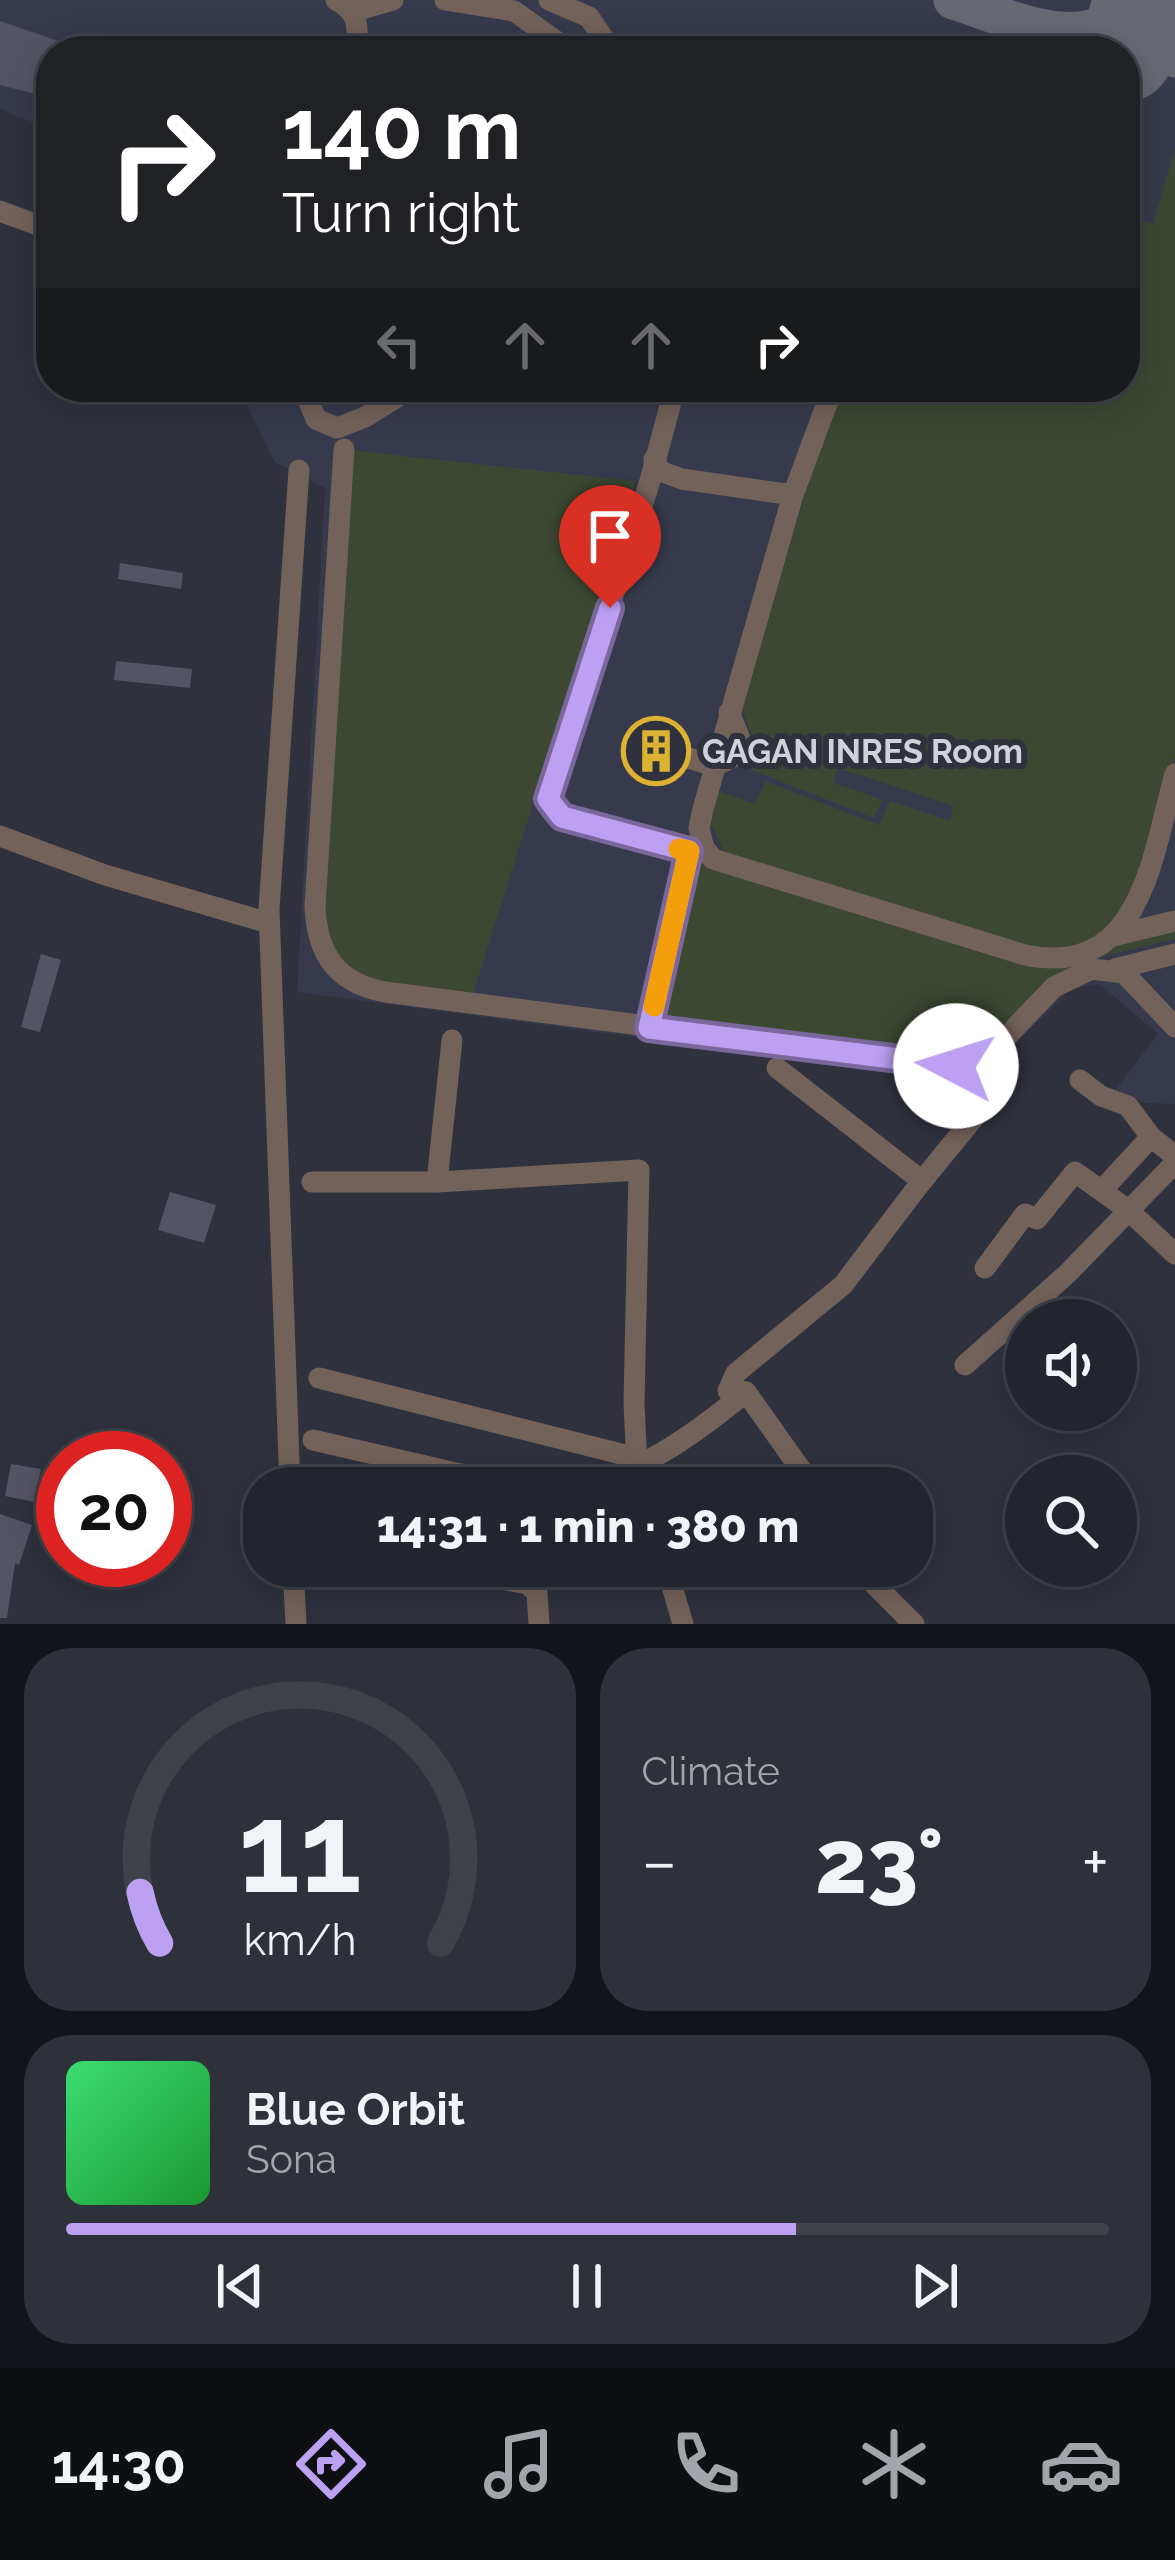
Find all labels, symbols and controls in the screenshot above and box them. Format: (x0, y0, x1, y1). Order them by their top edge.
text: 140 m (282, 80, 521, 179)
icon: right (84, 84, 240, 240)
text: Turn right (282, 181, 520, 245)
icon: left (366, 312, 432, 378)
icon: ahead (492, 312, 558, 378)
icon: ahead (618, 312, 684, 378)
icon: right (744, 312, 810, 378)
pin (559, 485, 661, 608)
icon: arrive (577, 503, 643, 569)
building icon: GAGAN INRES Room (621, 716, 691, 786)
place label: GAGAN INRES Room (702, 732, 1023, 771)
position arrow (893, 1003, 1019, 1129)
map controls (1005, 1299, 1137, 1587)
button: sound (1005, 1299, 1137, 1431)
speed limit sign: 20 (36, 1431, 192, 1587)
button: search (1005, 1455, 1137, 1587)
text: 14:31 · 1 min · 380 m (377, 1500, 799, 1553)
text: Climate (642, 1748, 780, 1794)
text: 11 (238, 1775, 361, 1921)
text: 23° (815, 1808, 944, 1914)
text: − (642, 1823, 677, 1900)
text: + (1082, 1823, 1109, 1900)
text: km/h (243, 1914, 356, 1964)
text: Blue Orbit (246, 2083, 465, 2136)
text: Sona (246, 2136, 337, 2182)
icon: previous (207, 2253, 273, 2319)
icon: pause (554, 2253, 620, 2319)
icon: next (902, 2253, 968, 2319)
icon: directions (289, 2422, 373, 2506)
icon: music (477, 2422, 561, 2506)
icon: phone (664, 2422, 748, 2506)
icon: climate (852, 2422, 936, 2506)
icon: car (1039, 2422, 1123, 2506)
text: 14:30 (52, 2432, 186, 2496)

